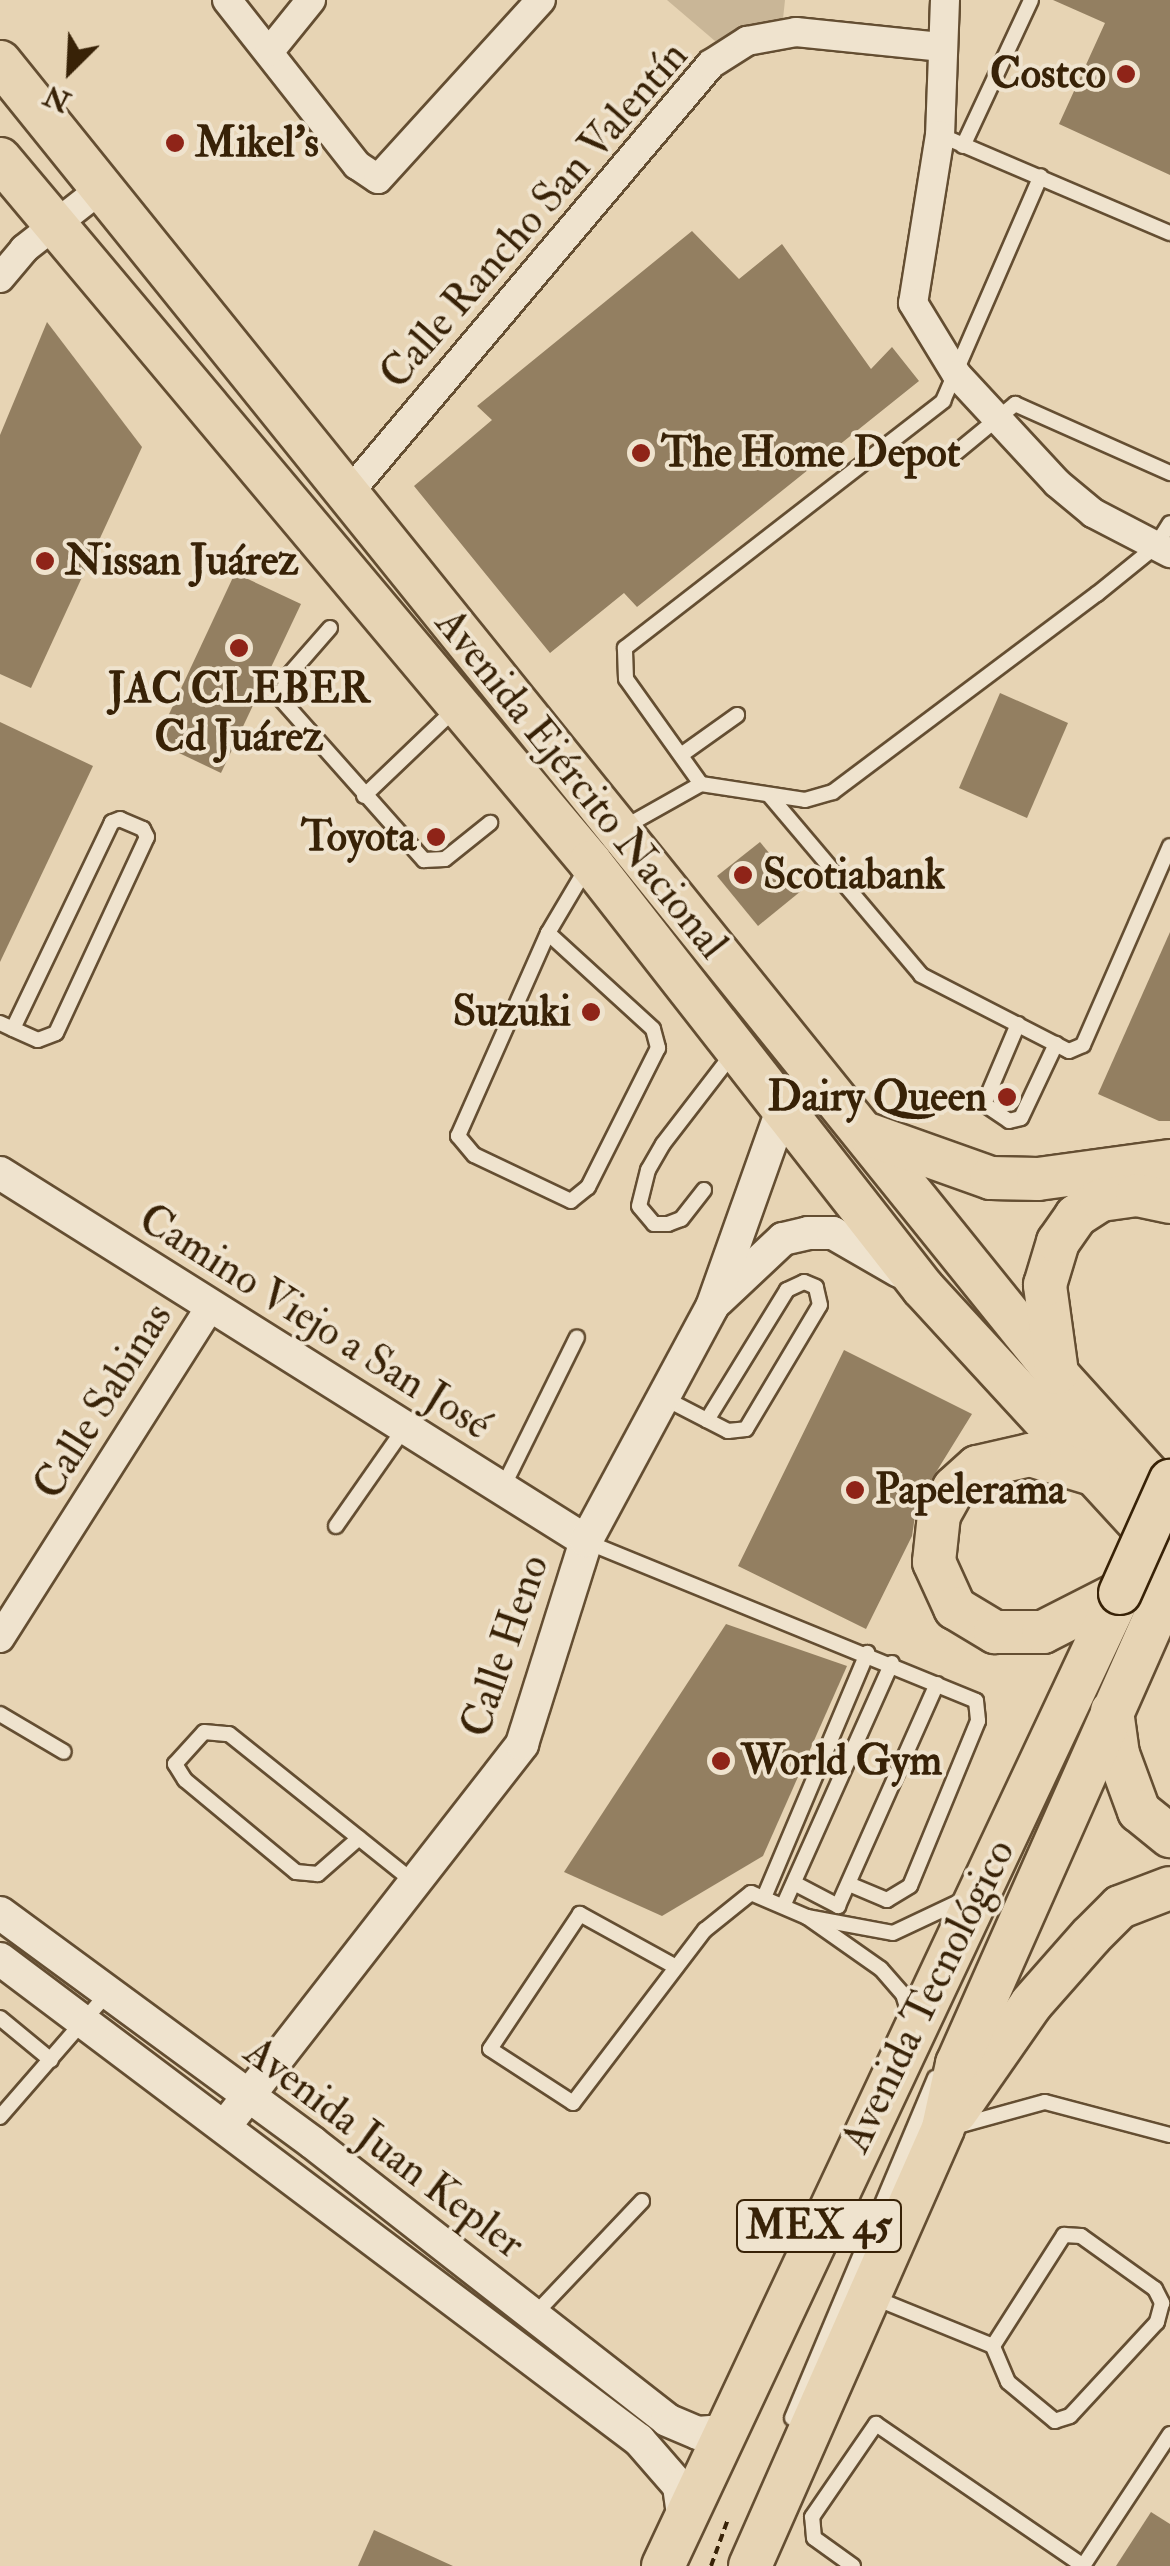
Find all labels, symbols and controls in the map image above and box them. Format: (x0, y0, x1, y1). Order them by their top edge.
north arrow (20, 20, 120, 120)
street label: Calle Rancho San Valentín (370, 31, 698, 399)
place label: Costco (990, 49, 1106, 99)
marker: Costco (1115, 63, 1137, 85)
text: N (39, 77, 76, 119)
place label: Mikel's (195, 118, 319, 168)
marker: Mikel's (164, 132, 186, 154)
place label: The Home Depot (661, 428, 960, 478)
marker: The Home Depot (630, 442, 652, 464)
place label: Nissan Juárez (65, 536, 299, 586)
marker: Nissan Juárez (34, 550, 56, 572)
street label: Avenida Ejército Nacional (424, 599, 738, 969)
marker: JAC CLEBER Cd Juárez (228, 637, 250, 659)
place label: JAC CLEBER Cd Juárez (108, 664, 370, 762)
place label: Toyota (301, 812, 416, 862)
marker: Toyota (425, 826, 447, 848)
place label: Scotiabank (763, 850, 945, 900)
marker: Scotiabank (732, 864, 754, 886)
place label: Suzuki (453, 987, 571, 1037)
marker: Suzuki (580, 1001, 602, 1023)
place label: Dairy Queen (767, 1072, 987, 1122)
marker: Dairy Queen (996, 1086, 1018, 1108)
street label: Camino Viejo a San José (130, 1193, 500, 1451)
street label: Calle Sabinas (23, 1294, 183, 1508)
place label: Papelerama (875, 1465, 1066, 1515)
marker: Papelerama (844, 1479, 866, 1501)
street label: Calle Heno (450, 1549, 560, 1743)
place label: World Gym (741, 1736, 942, 1786)
marker: World Gym (710, 1750, 732, 1772)
street label: Avenida Tecnológico (830, 1831, 1026, 2161)
street label: Avenida Juan Kepler (234, 2026, 534, 2270)
road number: MEX 45 (734, 2191, 904, 2261)

